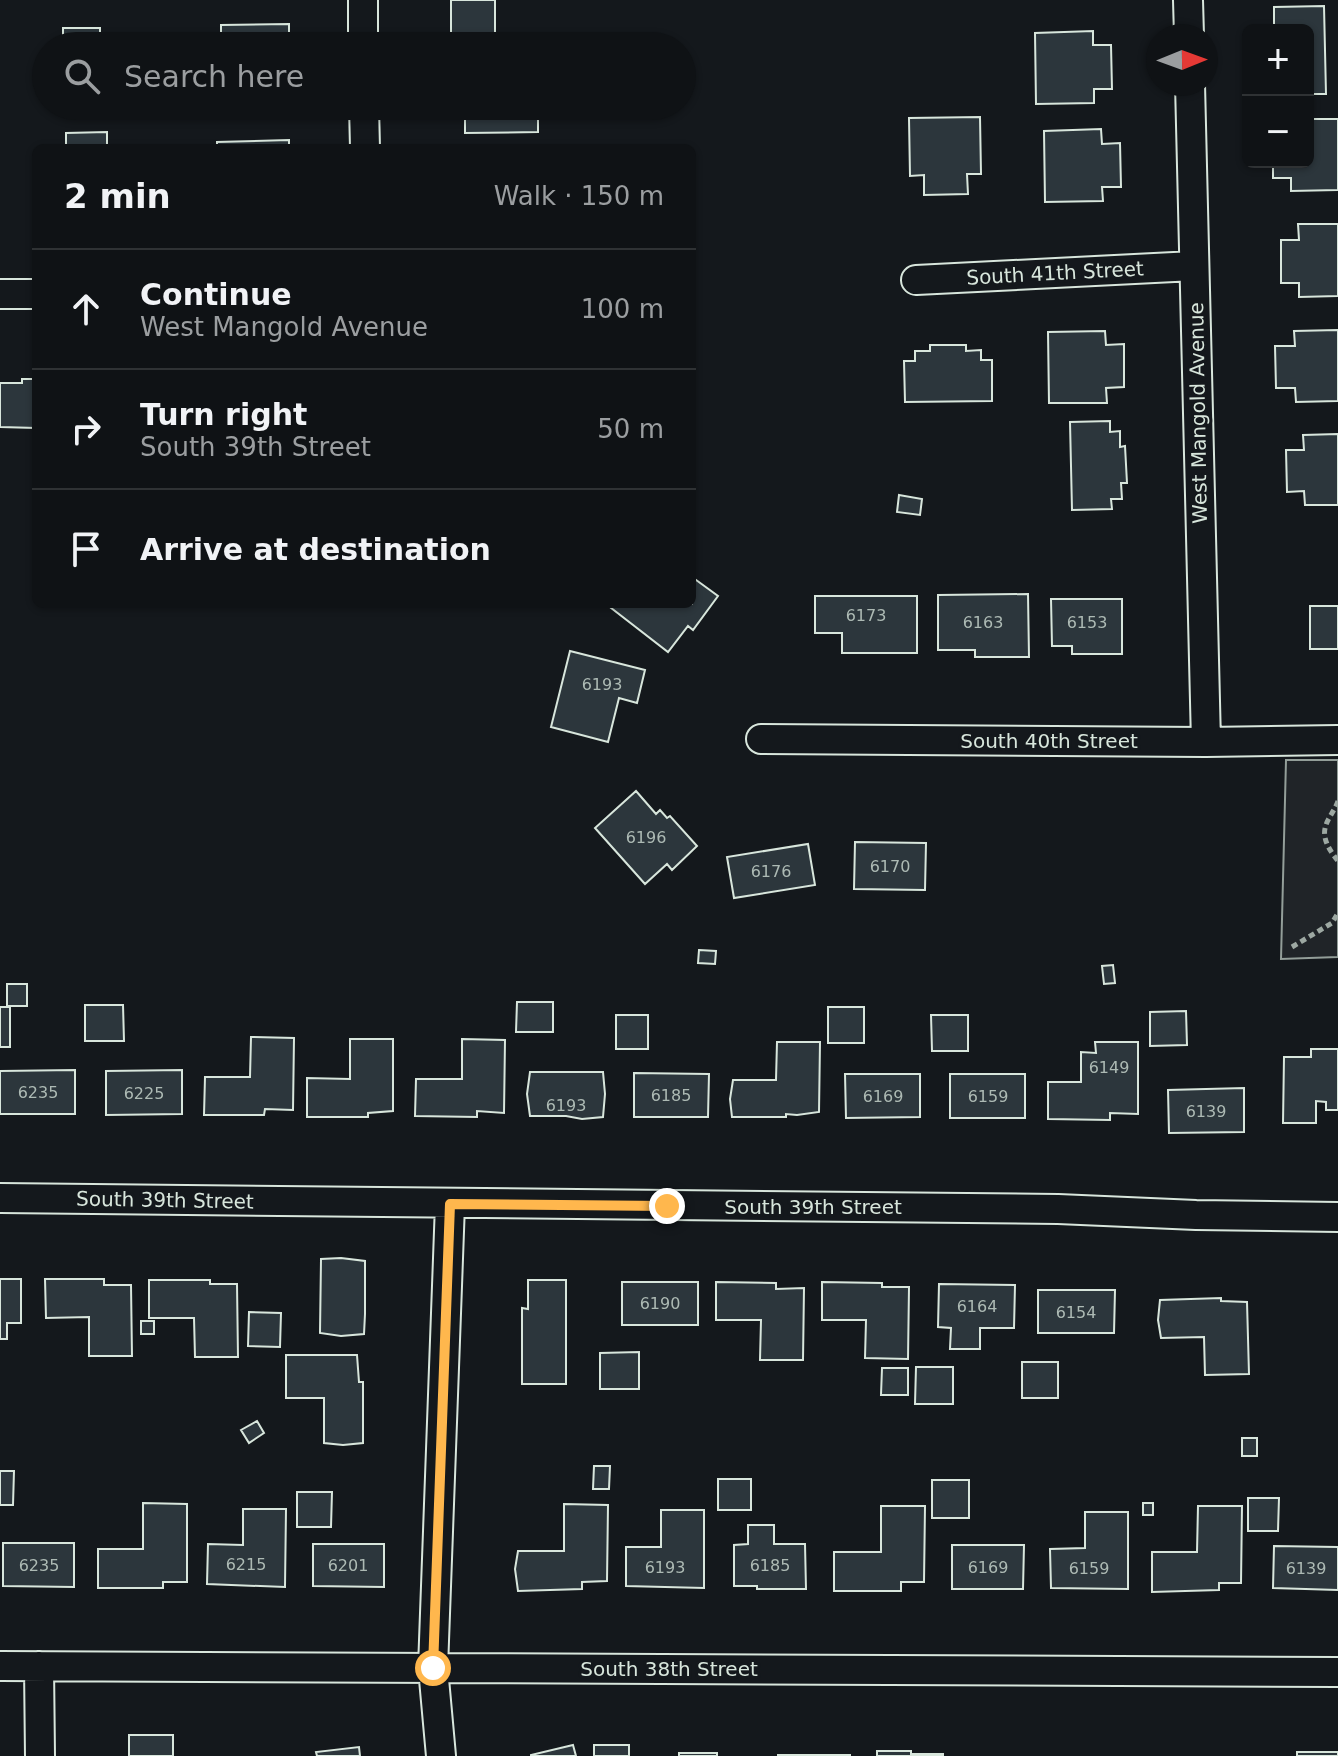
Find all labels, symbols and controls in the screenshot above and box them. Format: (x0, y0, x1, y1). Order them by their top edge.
north arrow (1146, 24, 1218, 96)
map controls (1242, 24, 1314, 168)
button: + (1242, 24, 1314, 96)
search box (32, 32, 696, 120)
icon: search (60, 54, 104, 98)
text: Search here (124, 59, 304, 94)
button: − (1242, 96, 1314, 168)
text: 2 min (64, 176, 171, 216)
text: Walk · 150 m (494, 181, 664, 211)
street label: South 41th Street (966, 256, 1144, 290)
text: Continue (140, 277, 292, 312)
icon: ahead (64, 287, 108, 331)
text: 100 m (581, 294, 664, 324)
street label: West Mangold Avenue (1184, 302, 1212, 524)
text: West Mangold Avenue (140, 312, 428, 342)
text: Turn right (140, 397, 307, 432)
icon: right (64, 407, 108, 451)
text: 50 m (597, 414, 664, 444)
text: South 39th Street (140, 432, 371, 462)
icon: arrive (64, 527, 108, 571)
text: Arrive at destination (140, 532, 491, 567)
house number: 6173 (846, 606, 886, 625)
house number: 6163 (963, 613, 1003, 632)
house number: 6153 (1067, 613, 1107, 632)
house number: 6193 (582, 675, 622, 694)
street label: South 40th Street (960, 729, 1138, 753)
house number: 6196 (626, 828, 666, 847)
house number: 6170 (870, 857, 910, 876)
house number: 6176 (751, 862, 791, 881)
house number: 6149 (1089, 1058, 1129, 1077)
house number: 6235 (18, 1083, 58, 1102)
house number: 6225 (124, 1084, 164, 1103)
house number: 6185 (651, 1086, 691, 1105)
house number: 6169 (863, 1087, 903, 1106)
house number: 6159 (968, 1087, 1008, 1106)
house number: 6193 (546, 1096, 586, 1115)
house number: 6139 (1186, 1102, 1226, 1121)
street label: South 39th Street (76, 1186, 254, 1214)
route end (649, 1188, 685, 1224)
street label: South 39th Street (724, 1195, 902, 1219)
house number: 6190 (640, 1294, 680, 1313)
house number: 6164 (957, 1297, 997, 1316)
house number: 6154 (1056, 1303, 1096, 1322)
house number: 6215 (226, 1555, 266, 1574)
house number: 6235 (19, 1556, 59, 1575)
house number: 6201 (328, 1556, 368, 1575)
house number: 6185 (750, 1556, 790, 1575)
house number: 6193 (645, 1558, 685, 1577)
house number: 6169 (968, 1558, 1008, 1577)
house number: 6159 (1069, 1559, 1109, 1578)
house number: 6139 (1286, 1559, 1326, 1578)
route start (415, 1650, 451, 1686)
street label: South 38th Street (580, 1657, 758, 1681)

